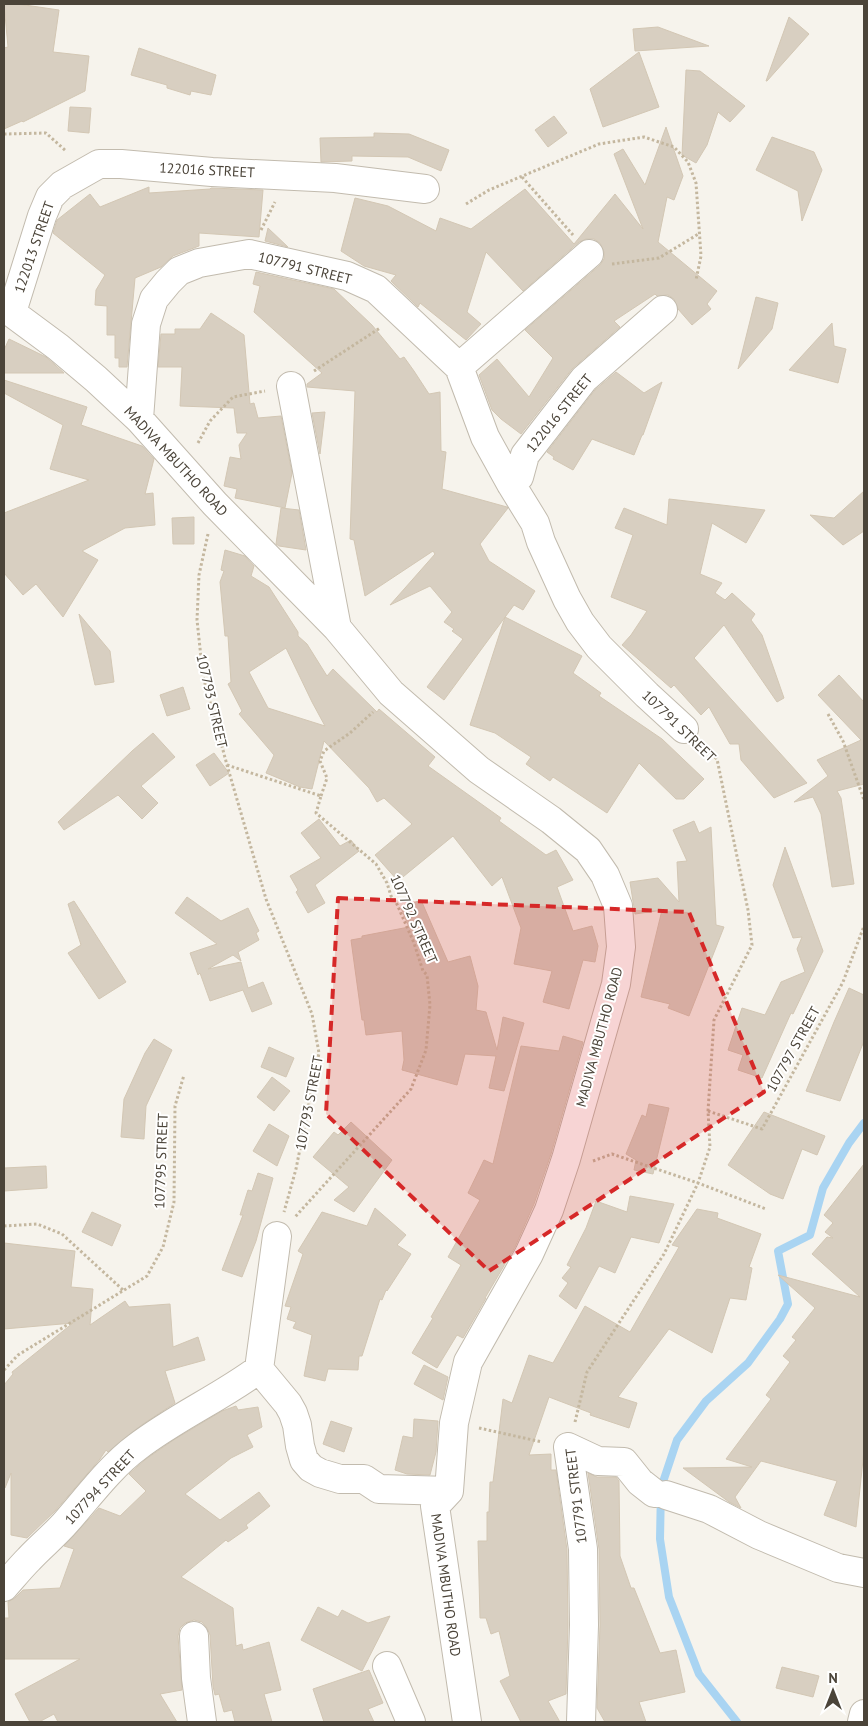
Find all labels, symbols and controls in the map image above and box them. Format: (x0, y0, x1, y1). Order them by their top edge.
street label: 122016 STREET (159, 159, 256, 182)
street label: 122013 STREET (10, 199, 58, 295)
street label: 107791 STREET (256, 248, 354, 288)
street label: 122016 STREET (522, 370, 596, 456)
street label: MADIVA MBUTHO ROAD (120, 402, 232, 520)
street label: 107793 STREET (192, 652, 232, 750)
street label: 107791 STREET (638, 686, 720, 766)
street label: 107792 STREET (386, 872, 442, 967)
street label: MADIVA MBUTHO ROAD (572, 965, 626, 1109)
street label: 107797 STREET (762, 1003, 824, 1095)
street label: 107793 STREET (291, 1054, 327, 1152)
street label: 107795 STREET (150, 1113, 172, 1209)
street label: 107794 STREET (61, 1446, 139, 1528)
street label: 107791 STREET (561, 1447, 591, 1545)
street label: MADIVA MBUTHO ROAD (427, 1512, 465, 1658)
north arrow (808, 1666, 858, 1716)
text: N (828, 1669, 838, 1687)

